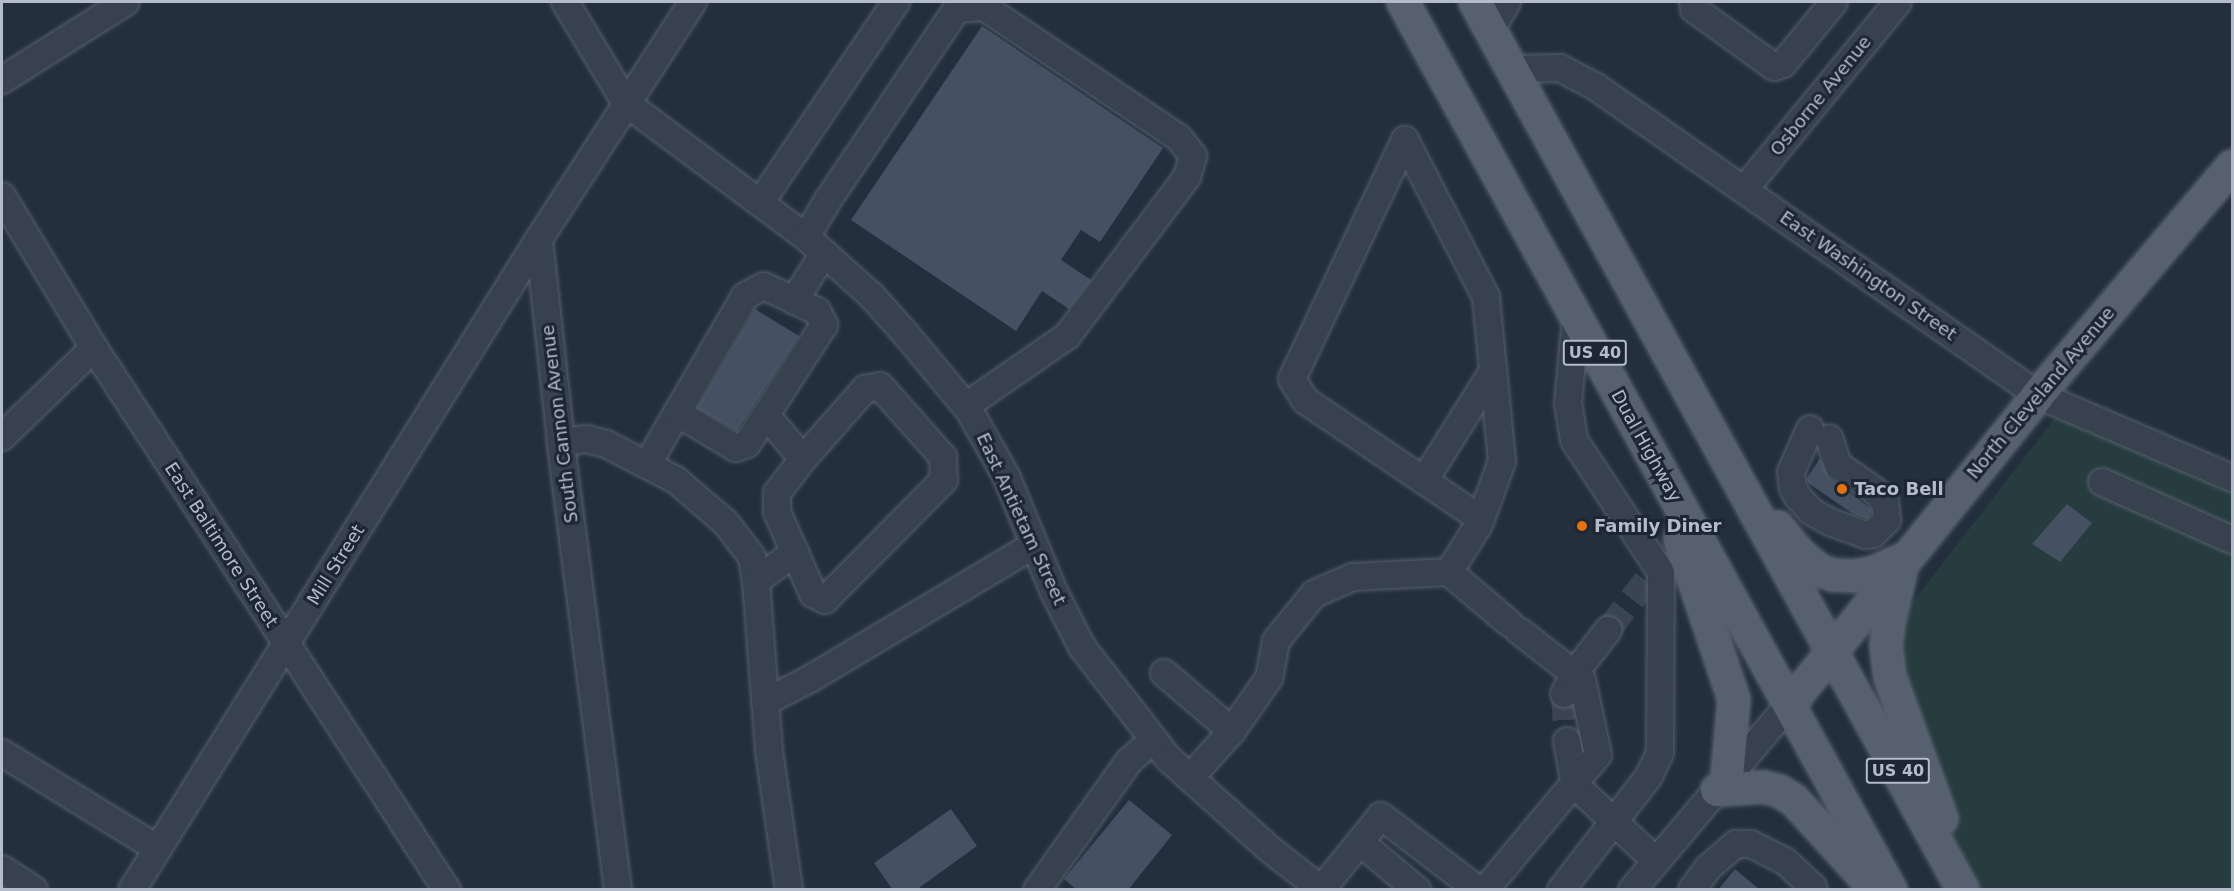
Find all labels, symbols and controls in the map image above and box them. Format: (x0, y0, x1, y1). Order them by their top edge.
street label: Osborne Avenue (1766, 32, 1876, 160)
street label: East Washington Street (1775, 207, 1961, 345)
street label: North Cleveland Avenue (1963, 303, 2119, 483)
street label: South Cannon Avenue (537, 324, 583, 524)
road number: US 40 (1562, 340, 1628, 366)
street label: Dual Highway (1606, 386, 1686, 506)
street label: East Antietam Street (972, 429, 1070, 609)
street label: East Baltimore Street (160, 459, 282, 631)
place label: Taco Bell (1854, 478, 1944, 500)
marker: Taco Bell (1835, 482, 1849, 496)
place label: Family Diner (1594, 515, 1721, 537)
marker: Family Diner (1575, 519, 1589, 533)
street label: Mill Street (303, 521, 369, 609)
road number: US 40 (1865, 758, 1931, 784)

